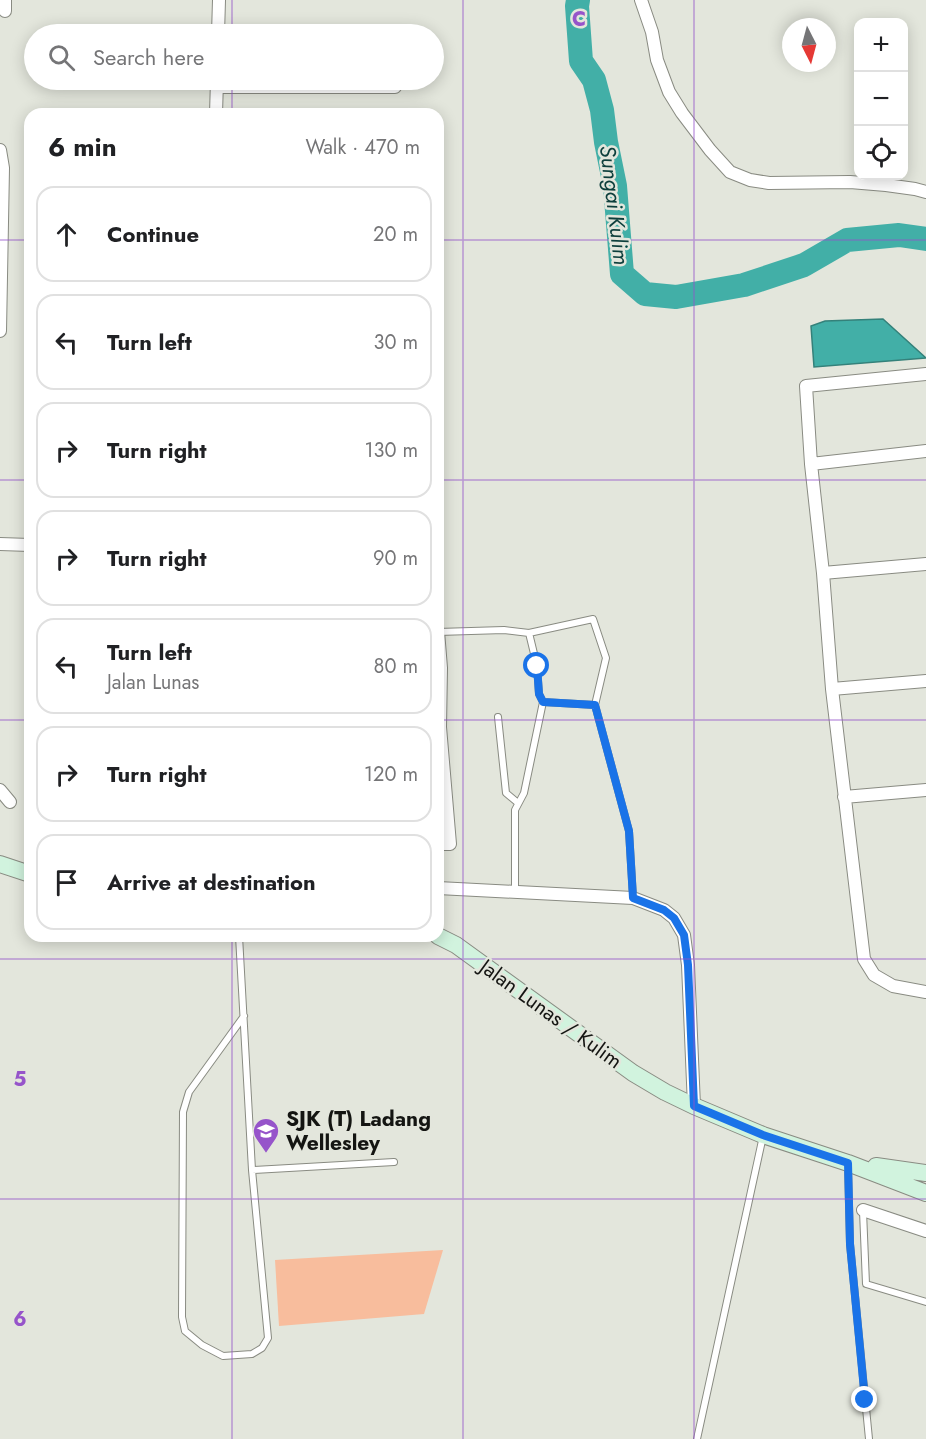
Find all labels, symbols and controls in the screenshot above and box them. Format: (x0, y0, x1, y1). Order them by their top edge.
text: C (572, 5, 586, 34)
north arrow (782, 18, 836, 72)
map controls (854, 18, 908, 180)
button: + (854, 18, 908, 72)
search box (24, 24, 444, 90)
icon: search (45, 41, 78, 74)
text: Search here (93, 41, 204, 73)
button: − (854, 72, 908, 126)
button: locate (854, 126, 908, 180)
text: 6 min (48, 128, 117, 166)
text: Walk · 470 m (305, 133, 420, 162)
water label: Sungai Kulim (592, 143, 638, 267)
icon: ahead (50, 218, 83, 251)
text: Continue (107, 218, 199, 250)
text: 20 m (373, 220, 418, 249)
icon: left (50, 326, 83, 359)
text: Turn left (107, 326, 192, 358)
text: 30 m (373, 328, 418, 357)
icon: right (50, 434, 83, 467)
text: Turn right (107, 434, 207, 466)
text: 130 m (364, 436, 418, 465)
icon: right (50, 542, 83, 575)
text: Turn right (107, 542, 207, 574)
text: 90 m (373, 544, 418, 573)
text: Turn left (107, 636, 192, 668)
icon: left (50, 650, 83, 683)
text: 80 m (373, 652, 418, 681)
route start (523, 652, 549, 678)
text: Jalan Lunas (107, 668, 199, 697)
icon: right (50, 758, 83, 791)
text: Turn right (107, 758, 207, 790)
text: 120 m (364, 760, 418, 789)
icon: arrive (50, 866, 83, 899)
text: Arrive at destination (107, 866, 316, 898)
street label: Jalan Lunas / Kulim (471, 950, 628, 1076)
text: 5 (14, 1065, 27, 1094)
place label: SJK (T) Ladang Wellesley (286, 1104, 431, 1158)
school or university icon: SJK (T) Ladang Wellesley (251, 1116, 281, 1154)
text: 6 (13, 1305, 27, 1334)
route end (851, 1386, 877, 1412)

